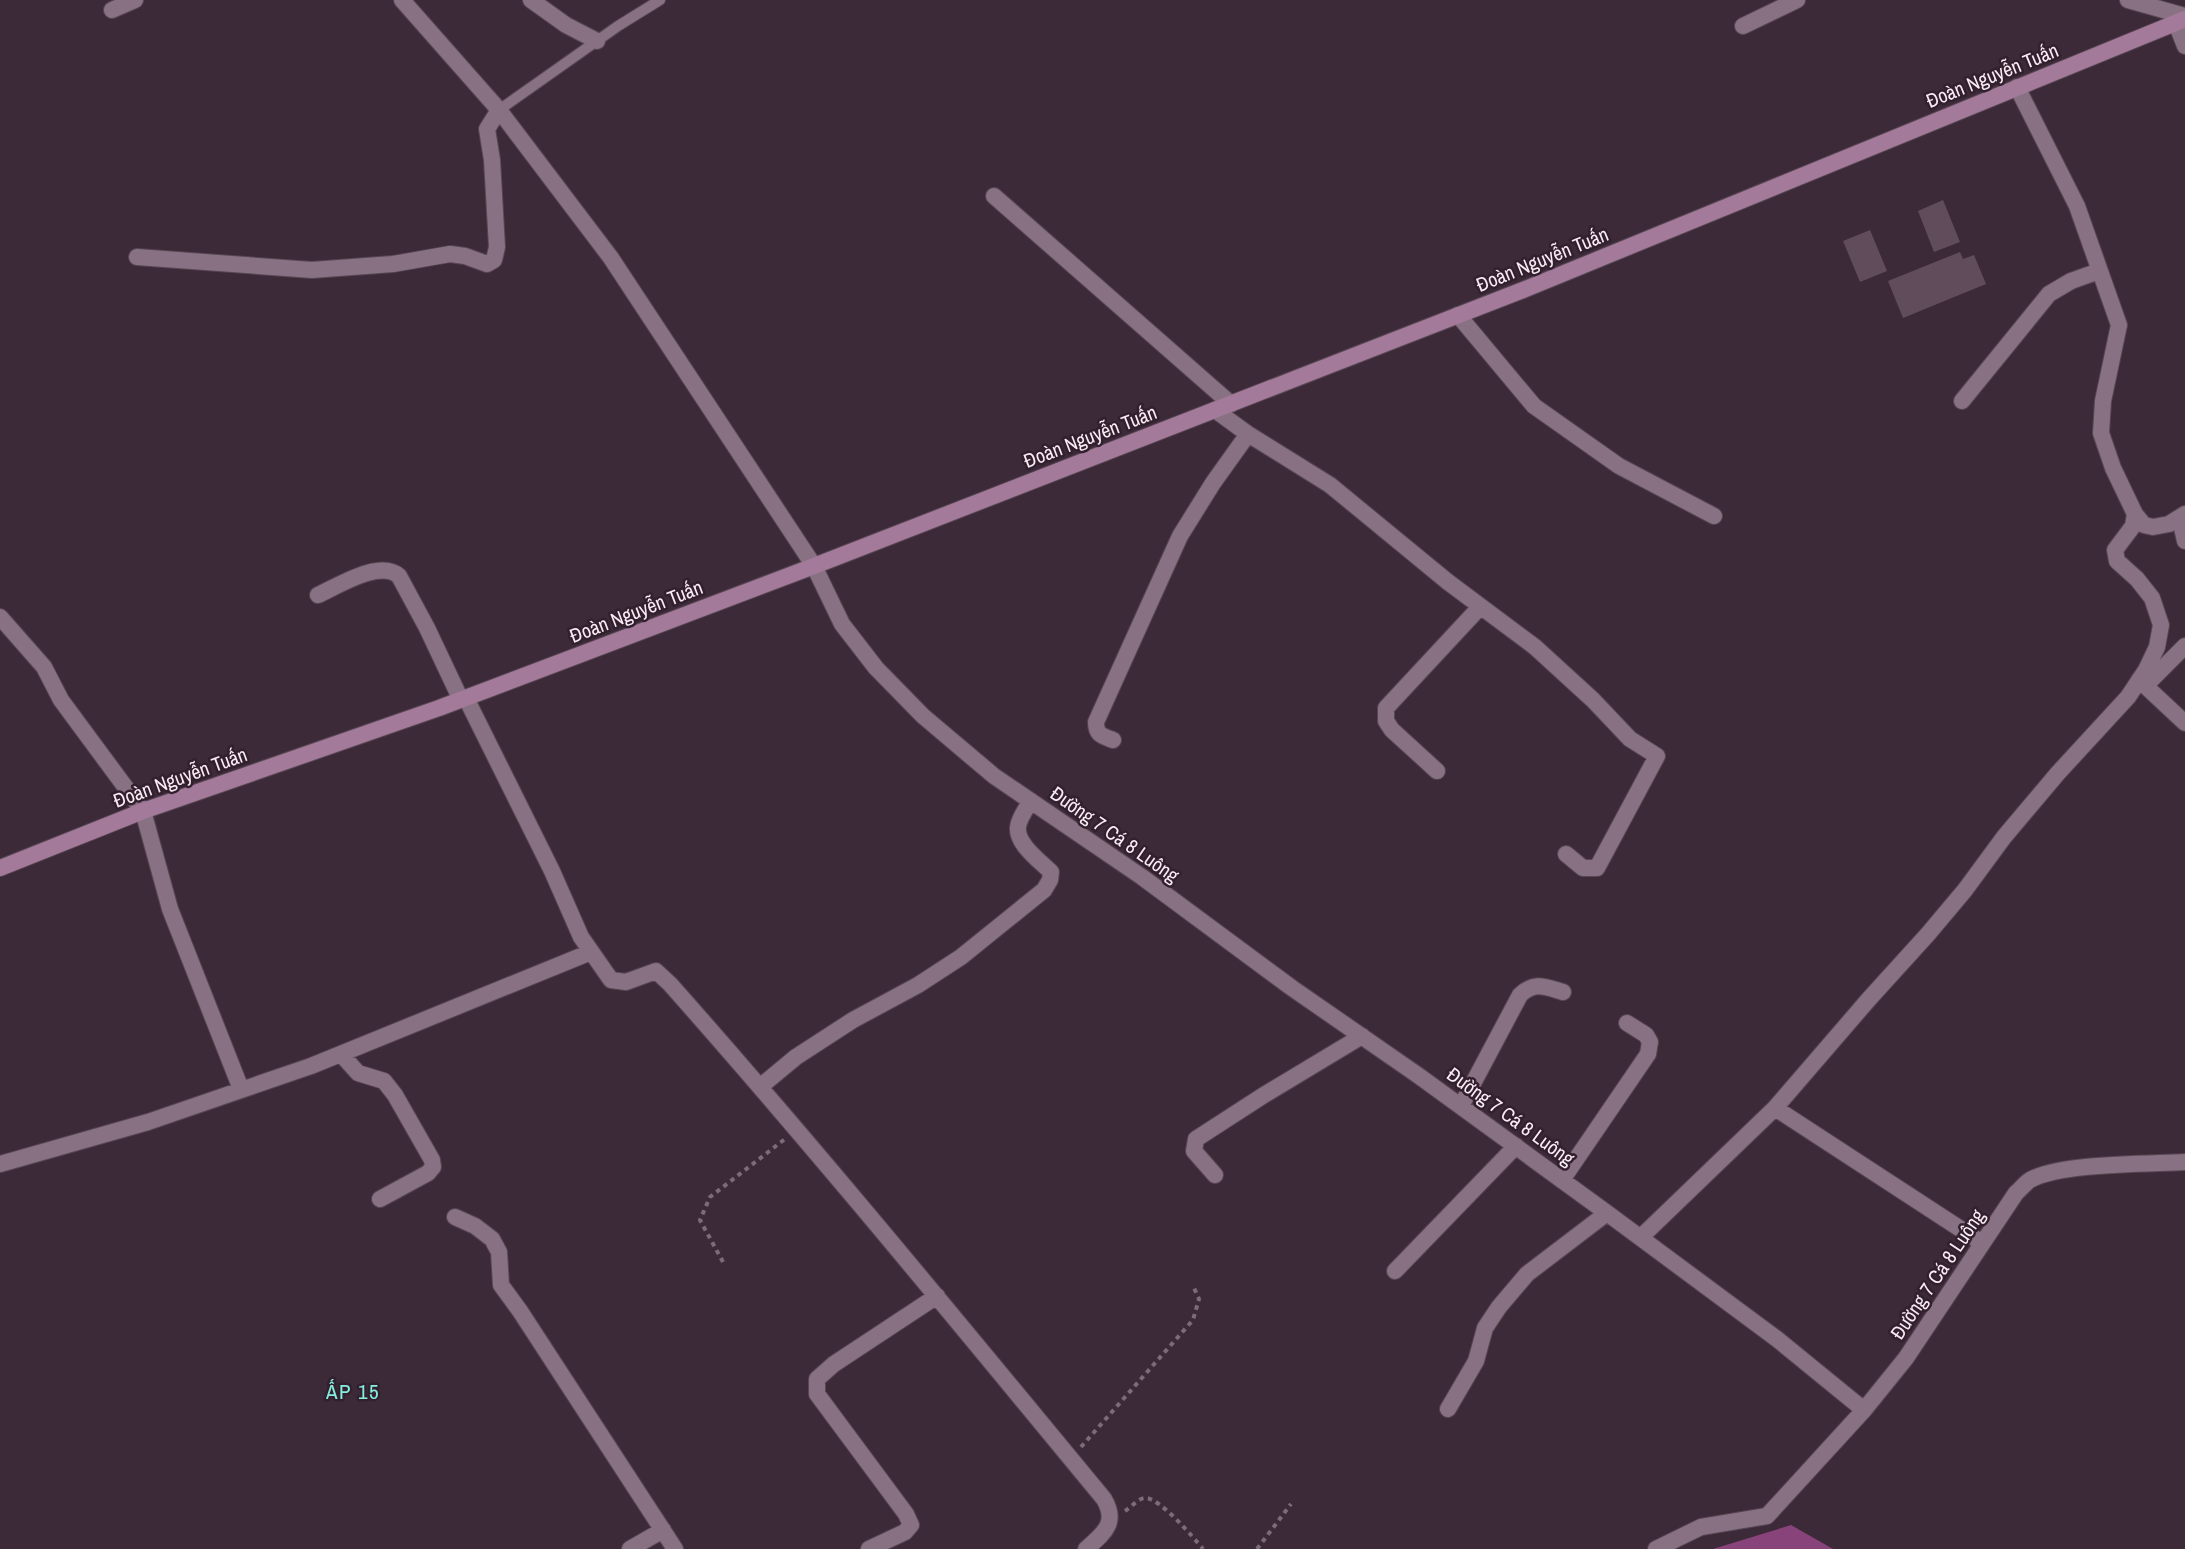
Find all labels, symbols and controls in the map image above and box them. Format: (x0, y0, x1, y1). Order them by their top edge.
street label: Đoàn Nguyễn Tuấn (1922, 36, 2062, 114)
street label: Đoàn Nguyễn Tuấn (1472, 220, 1612, 298)
street label: Đoàn Nguyễn Tuấn (1020, 398, 1160, 474)
street label: Đoàn Nguyễn Tuấn (566, 573, 706, 649)
street label: Đoàn Nguyễn Tuấn (109, 740, 251, 814)
street label: Đường 7 Cá 8 Luông (1045, 780, 1185, 888)
street label: Đường 7 Cá 8 Luông (1442, 1061, 1580, 1171)
street label: Đường 7 Cá 8 Luông (1883, 1204, 1991, 1344)
district label: ẤP 15 (325, 1377, 380, 1406)

